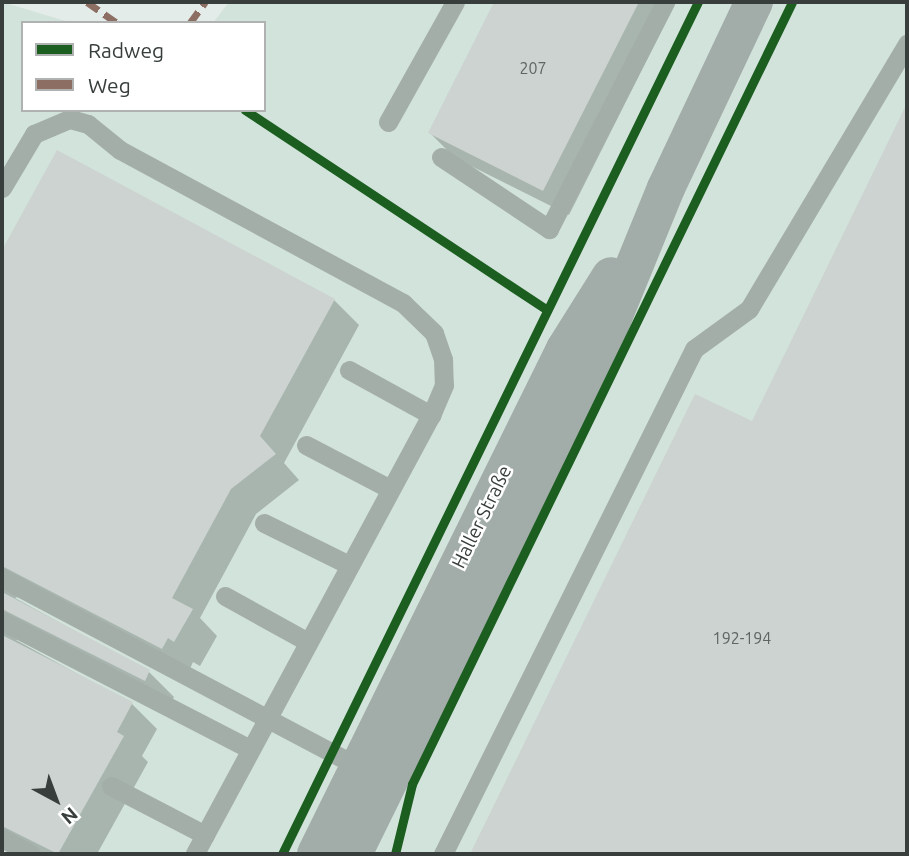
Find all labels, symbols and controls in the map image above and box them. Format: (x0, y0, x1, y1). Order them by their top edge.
legend (21, 21, 266, 112)
text: Radweg (88, 38, 164, 62)
house number: 207 (519, 58, 547, 78)
text: Weg (88, 73, 131, 97)
street label: Haller Straße (447, 462, 517, 572)
house number: 192-194 (713, 628, 771, 648)
north arrow (21, 765, 91, 835)
text: N (57, 803, 82, 829)

